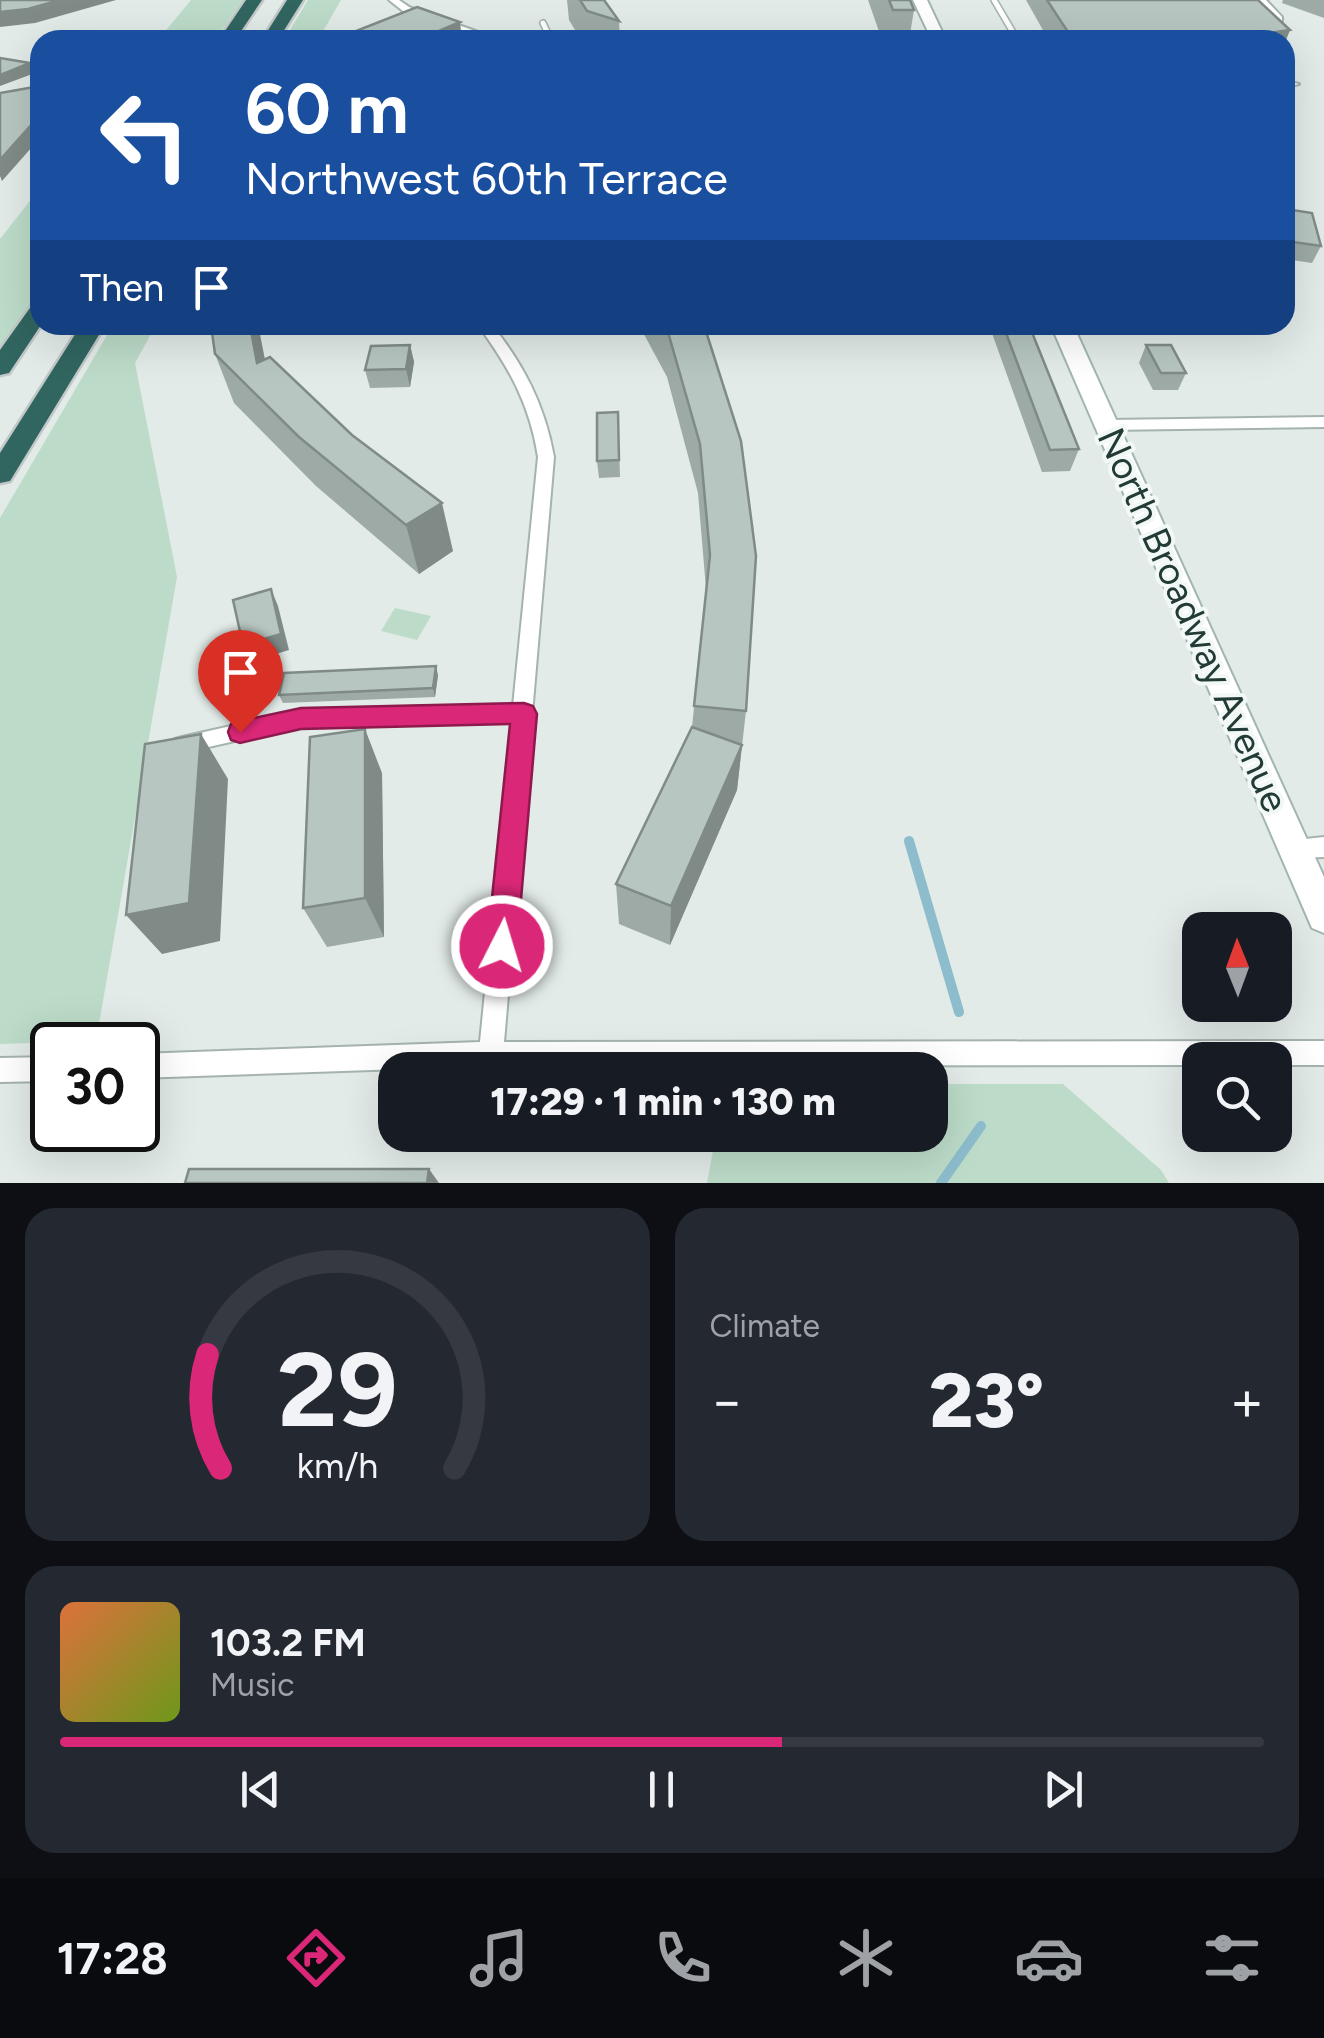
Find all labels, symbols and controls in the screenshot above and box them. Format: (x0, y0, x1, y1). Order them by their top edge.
text: 60 m (245, 66, 409, 151)
icon: left (80, 70, 210, 200)
text: Northwest 60th Terrace (245, 151, 728, 205)
icon: arrive (184, 260, 239, 315)
text: Then (80, 265, 164, 311)
street label: North Broadway Avenue (1088, 421, 1298, 819)
pin (198, 630, 283, 733)
icon: arrive (213, 645, 268, 700)
position arrow (450, 894, 554, 998)
north arrow (1182, 912, 1292, 1022)
map controls (1182, 912, 1292, 1152)
speed limit sign: 30 (30, 1022, 160, 1152)
button: search (1182, 1042, 1292, 1152)
text: 17:29 · 1 min · 130 m (490, 1079, 836, 1125)
text: Climate (710, 1307, 820, 1345)
text: 29 (277, 1327, 398, 1452)
text: 23° (929, 1356, 1044, 1446)
text: − (710, 1368, 744, 1434)
text: + (1230, 1368, 1264, 1434)
text: km/h (296, 1444, 378, 1487)
text: 103.2 FM (210, 1620, 366, 1666)
text: Music (210, 1666, 295, 1704)
icon: previous (233, 1762, 288, 1817)
icon: pause (634, 1762, 689, 1817)
icon: next (1036, 1762, 1091, 1817)
icon: directions (281, 1923, 351, 1993)
icon: music (464, 1923, 534, 1993)
icon: phone (648, 1923, 718, 1993)
icon: climate (831, 1923, 901, 1993)
icon: car (1014, 1923, 1084, 1993)
icon: filters (1197, 1923, 1267, 1993)
text: 17:28 (57, 1931, 168, 1985)

